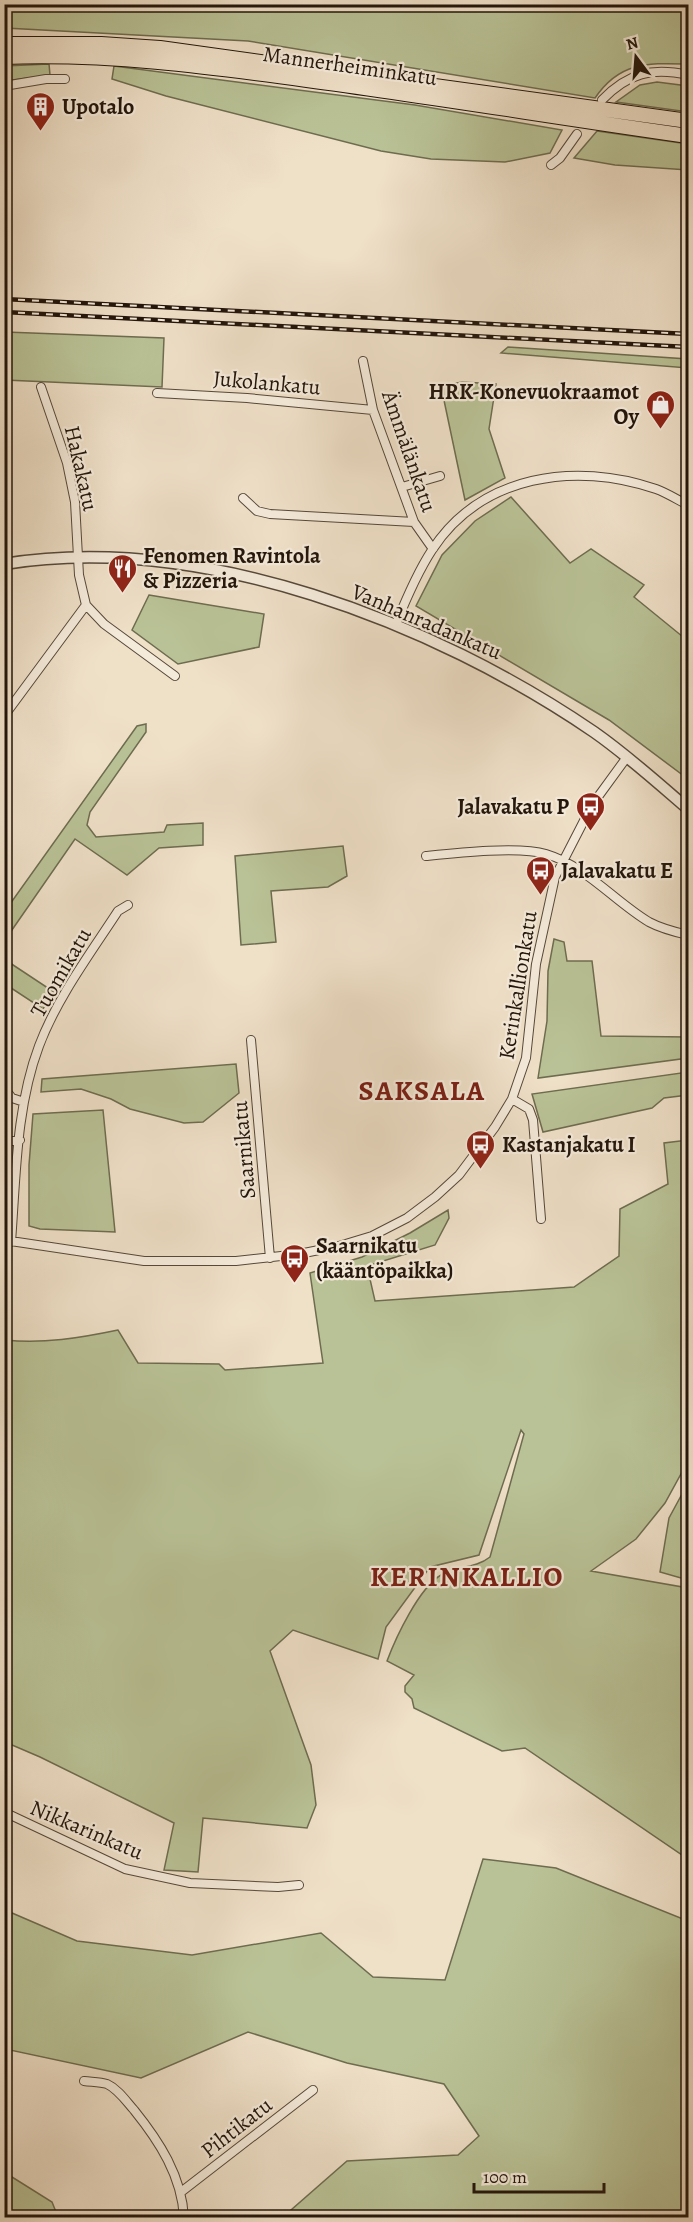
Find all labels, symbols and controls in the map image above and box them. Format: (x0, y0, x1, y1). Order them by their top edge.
north arrow (606, 27, 666, 87)
text: N (624, 31, 641, 56)
street label: Mannerheiminkatu (261, 39, 439, 93)
building icon: Upotalo (25, 90, 57, 132)
place label: Upotalo (62, 92, 134, 122)
street label: Jukolankatu (212, 363, 322, 403)
place label: HRK-Konevuokraamot Oy (428, 377, 640, 432)
street label: Ämmälänkatu (374, 386, 444, 516)
shop icon: HRK-Konevuokraamot Oy (644, 388, 676, 430)
street label: Hakakatu (57, 422, 105, 514)
place label: Fenomen Ravintola & Pizzeria (143, 541, 321, 596)
restaurant icon: Fenomen Ravintola & Pizzeria (106, 552, 138, 594)
street label: Vanhanradankatu (346, 576, 506, 667)
bus stop icon: Jalavakatu P (574, 790, 606, 832)
place label: Jalavakatu P (457, 792, 569, 822)
bus stop icon: Jalavakatu E (524, 854, 556, 896)
place label: Jalavakatu E (561, 856, 673, 886)
street label: Kerinkallionkatu (491, 908, 545, 1062)
street label: Tuomikatu (23, 922, 99, 1023)
district label: SAKSALA (359, 1072, 485, 1110)
street label: Saarnikatu (225, 1100, 263, 1200)
bus stop icon: Kastanjakatu I (465, 1128, 497, 1170)
place label: Kastanjakatu I (502, 1130, 636, 1160)
place label: Saarnikatu (kääntöpaikka) (316, 1231, 454, 1286)
bus stop icon: Saarnikatu (kääntöpaikka) (279, 1242, 311, 1284)
district label: KERINKALLIO (370, 1558, 564, 1596)
street label: Nikkarinkatu (25, 1793, 148, 1867)
street label: Pihtikatu (195, 2090, 279, 2165)
scale bar (474, 2156, 604, 2194)
text: 100 m (483, 2165, 527, 2189)

